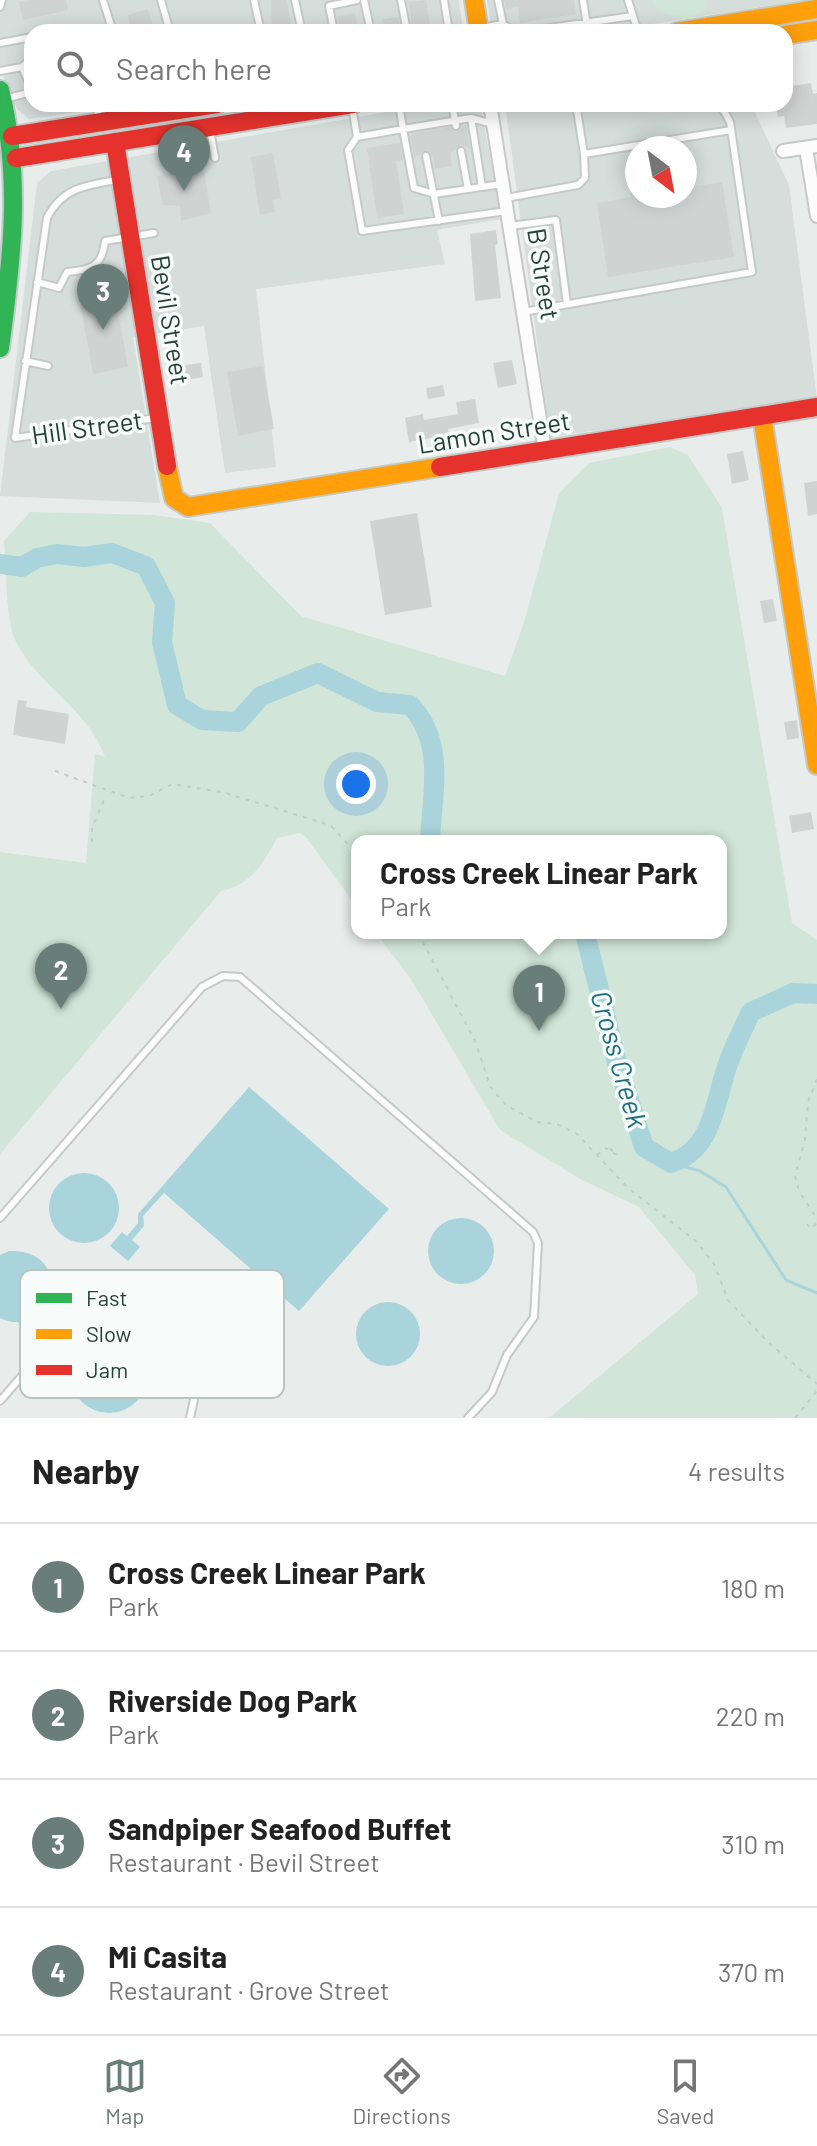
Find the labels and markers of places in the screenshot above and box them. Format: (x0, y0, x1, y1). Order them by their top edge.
pin: 4 (158, 125, 210, 191)
pin: 3 (77, 264, 129, 330)
pin: 2 (35, 943, 87, 1009)
pin: 1 (513, 965, 565, 1031)

